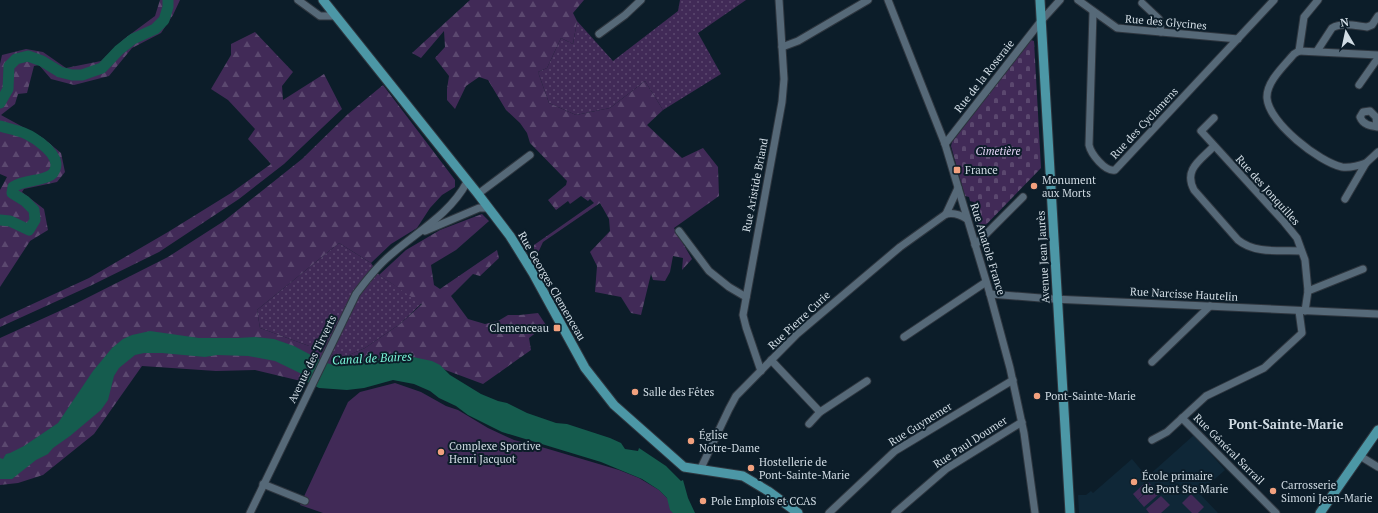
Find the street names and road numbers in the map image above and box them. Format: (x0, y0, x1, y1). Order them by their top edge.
street label: Rue des Glycines (1124, 11, 1208, 33)
street label: Rue de la Roseraie (951, 36, 1017, 115)
street label: Rue des Cyclamens (1107, 84, 1181, 162)
street label: Rue Aristide Briand (739, 137, 771, 233)
street label: Rue des Jonquilles (1233, 152, 1303, 228)
street label: Rue Anatole France (967, 201, 1009, 297)
street label: Avenue Jean Jaurès (1034, 210, 1052, 304)
street label: Rue Georges Clemenceau (515, 229, 589, 343)
street label: Rue Narcisse Hautelin (1130, 284, 1239, 304)
street label: Rue Pierre Curie (765, 287, 833, 352)
street label: Avenue des Tirverts (285, 312, 339, 405)
street label: Rue Guynemer (886, 399, 955, 449)
street label: Rue Général Sarrail (1191, 411, 1267, 487)
street label: Rue Paul Doumer (930, 412, 1010, 471)

